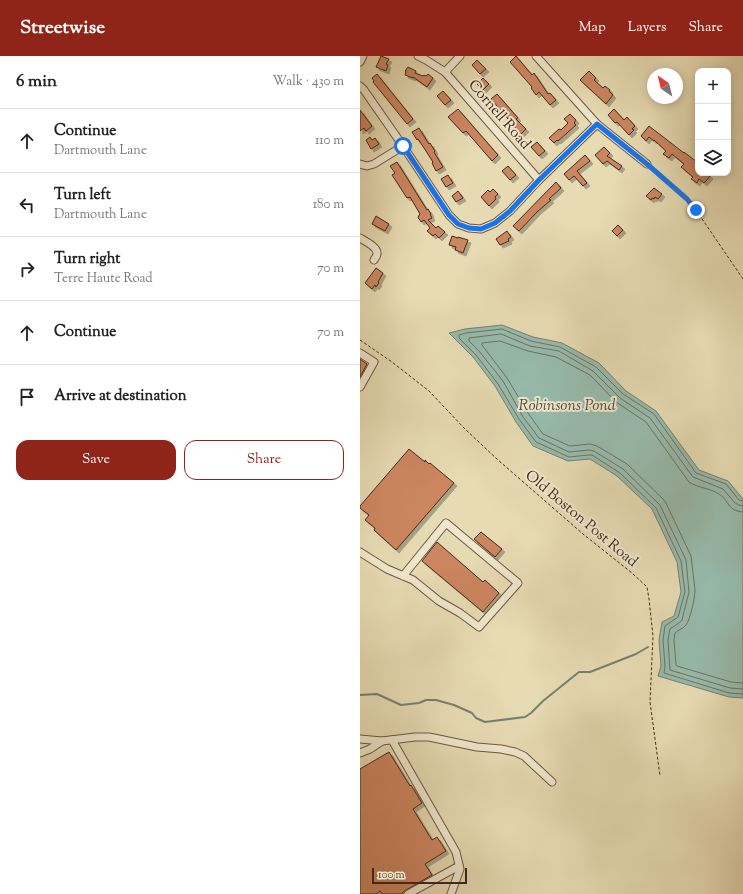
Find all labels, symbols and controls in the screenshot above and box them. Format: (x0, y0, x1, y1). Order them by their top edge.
text: Streetwise (20, 15, 105, 42)
text: Map (579, 18, 606, 38)
text: Layers (628, 18, 666, 38)
text: Share (688, 18, 723, 38)
north arrow (647, 68, 683, 104)
map controls (695, 68, 731, 176)
button: + (695, 68, 731, 104)
text: 6 min (16, 70, 57, 94)
text: Walk · 430 m (273, 73, 344, 91)
street label: Cornell Road (463, 75, 535, 155)
button: − (695, 104, 731, 140)
text: Continue (54, 121, 116, 142)
icon: ahead (16, 130, 38, 152)
text: 110 m (315, 132, 344, 150)
route start (394, 137, 412, 155)
button: layers (695, 140, 731, 176)
text: Dartmouth Lane (54, 142, 147, 160)
text: Turn left (54, 185, 111, 206)
icon: left (16, 194, 38, 216)
text: 180 m (313, 196, 344, 214)
route end (687, 201, 705, 219)
text: Dartmouth Lane (54, 206, 147, 224)
text: Turn right (54, 249, 120, 270)
icon: right (16, 258, 38, 280)
text: 70 m (317, 260, 344, 278)
text: Terre Haute Road (54, 270, 153, 288)
icon: ahead (16, 322, 38, 344)
text: Continue (54, 322, 116, 343)
text: 70 m (317, 324, 344, 342)
icon: arrive (16, 386, 38, 408)
text: Arrive at destination (54, 386, 187, 407)
water label: Robinsons Pond (518, 395, 616, 418)
button: Save (16, 440, 176, 480)
button: Share (184, 440, 344, 480)
street label: Old Boston Post Road (520, 466, 642, 573)
scale bar (372, 866, 467, 885)
text: 100 m (378, 867, 405, 883)

